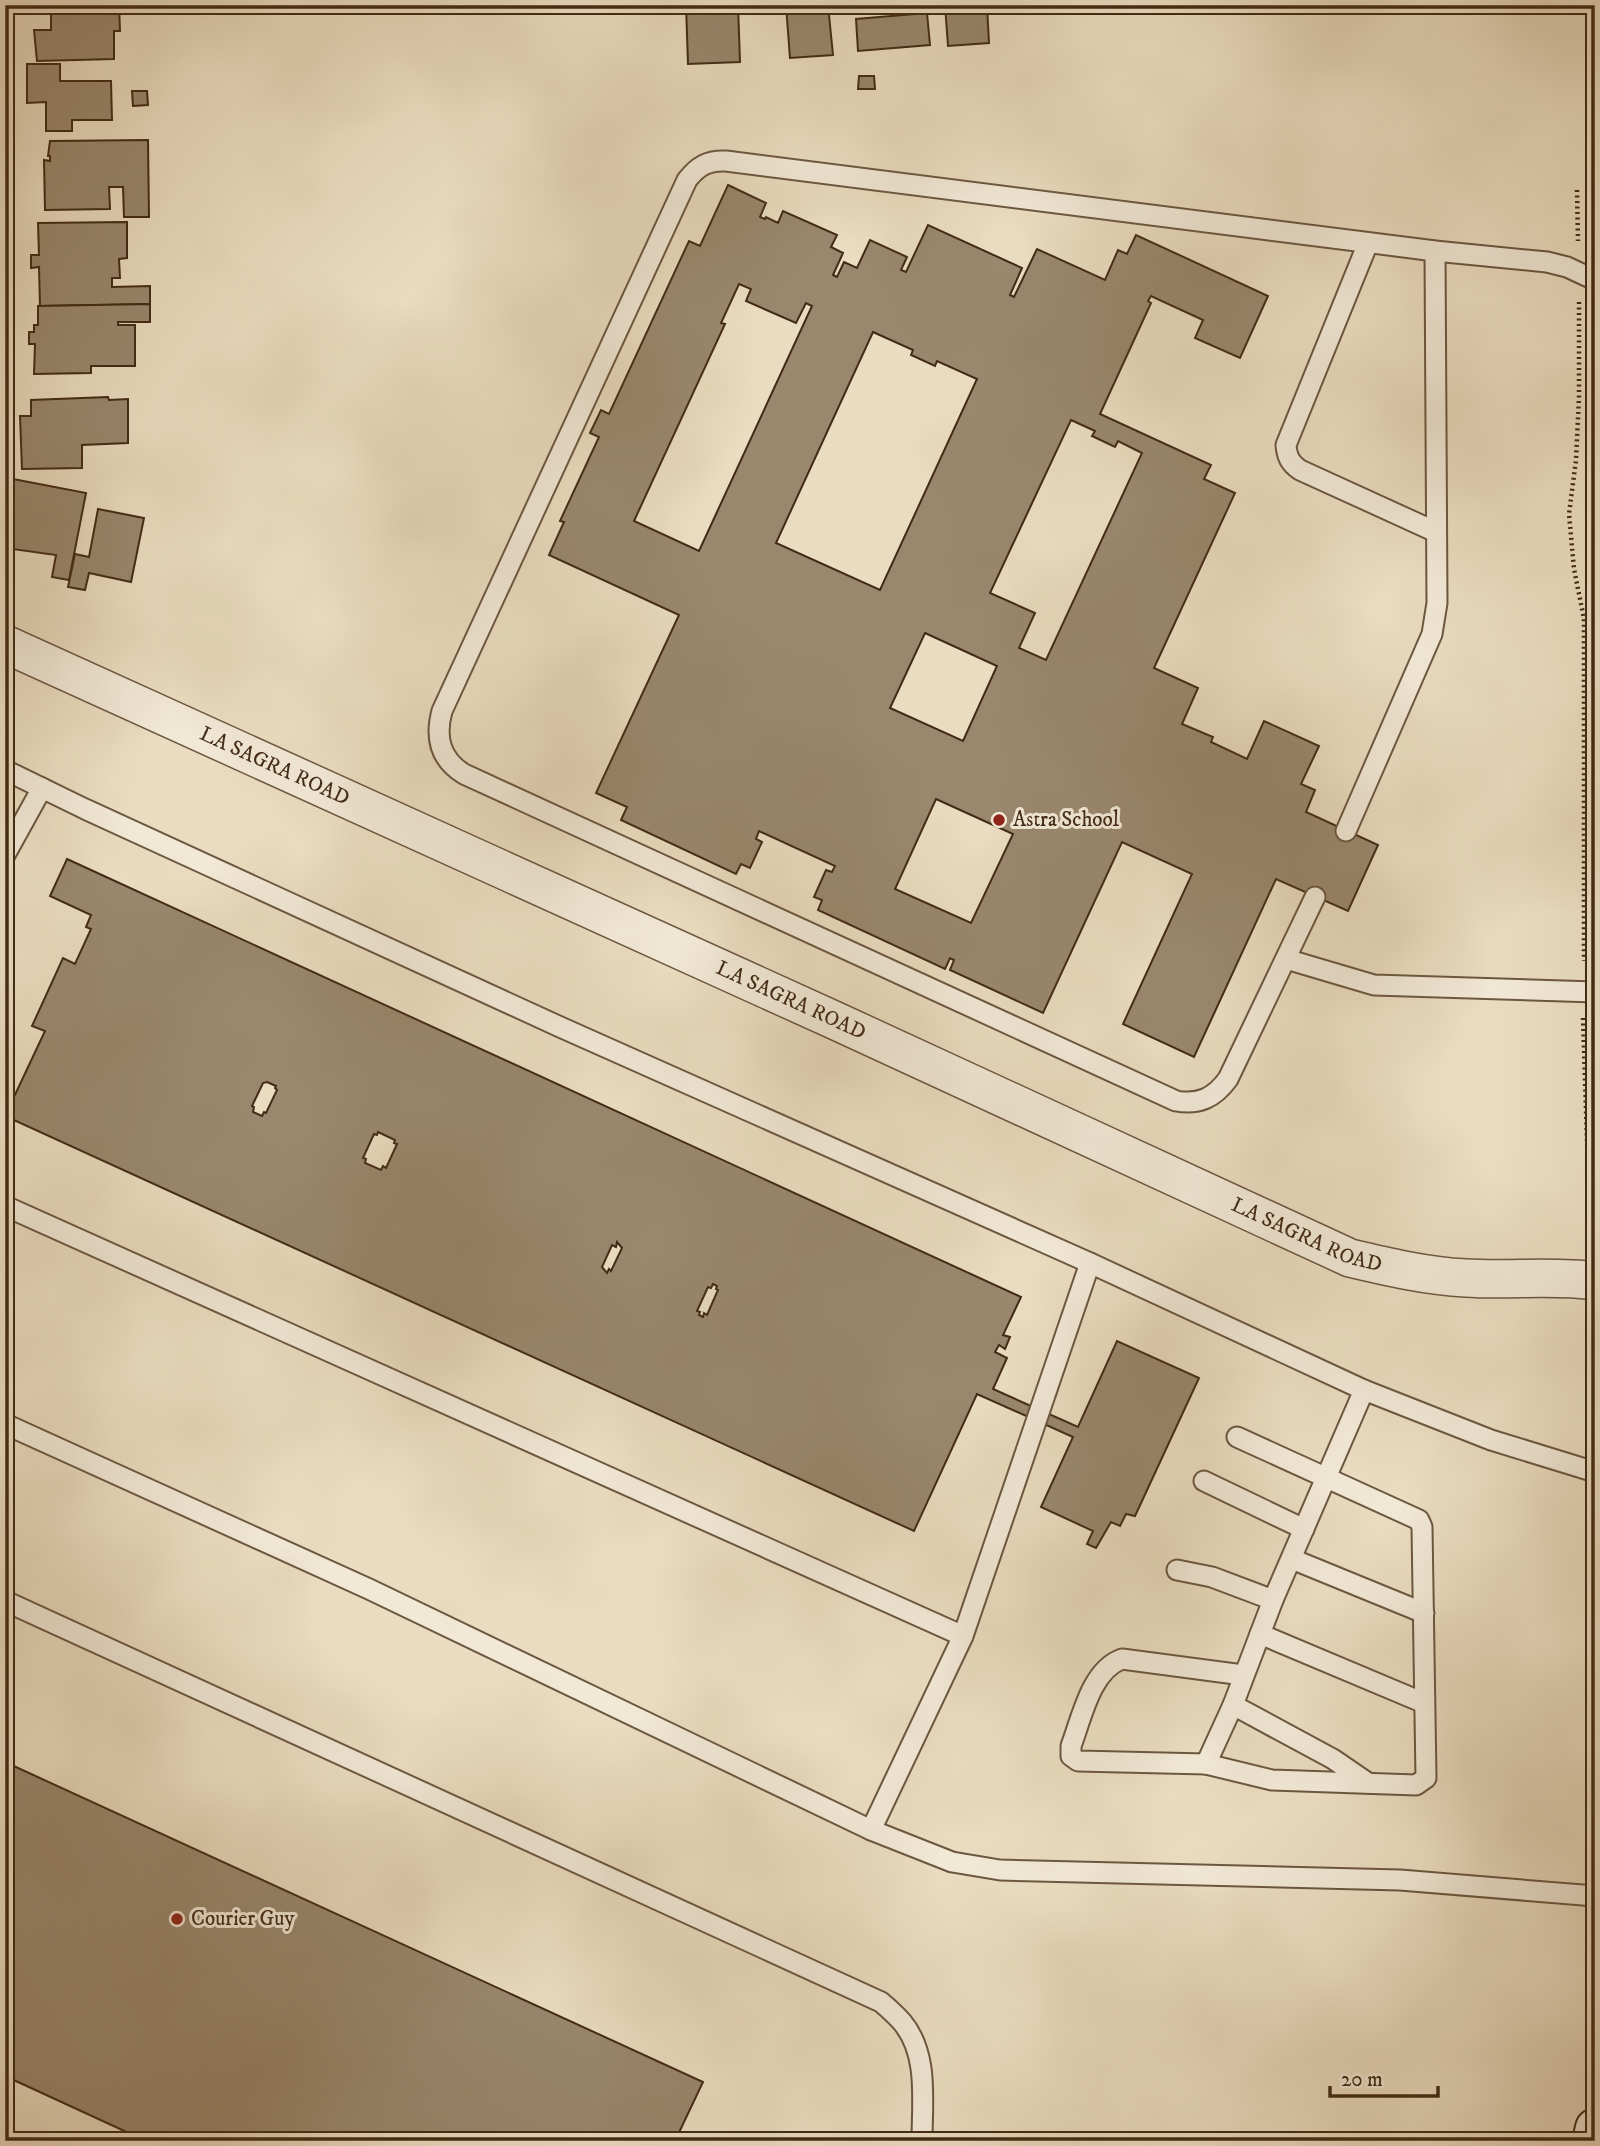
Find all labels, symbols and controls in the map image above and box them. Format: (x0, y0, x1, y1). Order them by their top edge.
street label: LA SAGRA ROAD (196, 721, 354, 812)
place label: Astra School (1013, 807, 1120, 833)
marker: Astra School (991, 812, 1007, 828)
street label: LA SAGRA ROAD (712, 955, 870, 1046)
street label: LA SAGRA ROAD (1227, 1192, 1384, 1278)
place label: Courier Guy (191, 1906, 295, 1932)
marker: Courier Guy (169, 1911, 185, 1927)
scale bar (1330, 2055, 1439, 2099)
text: 20 m (1341, 2067, 1383, 2093)

